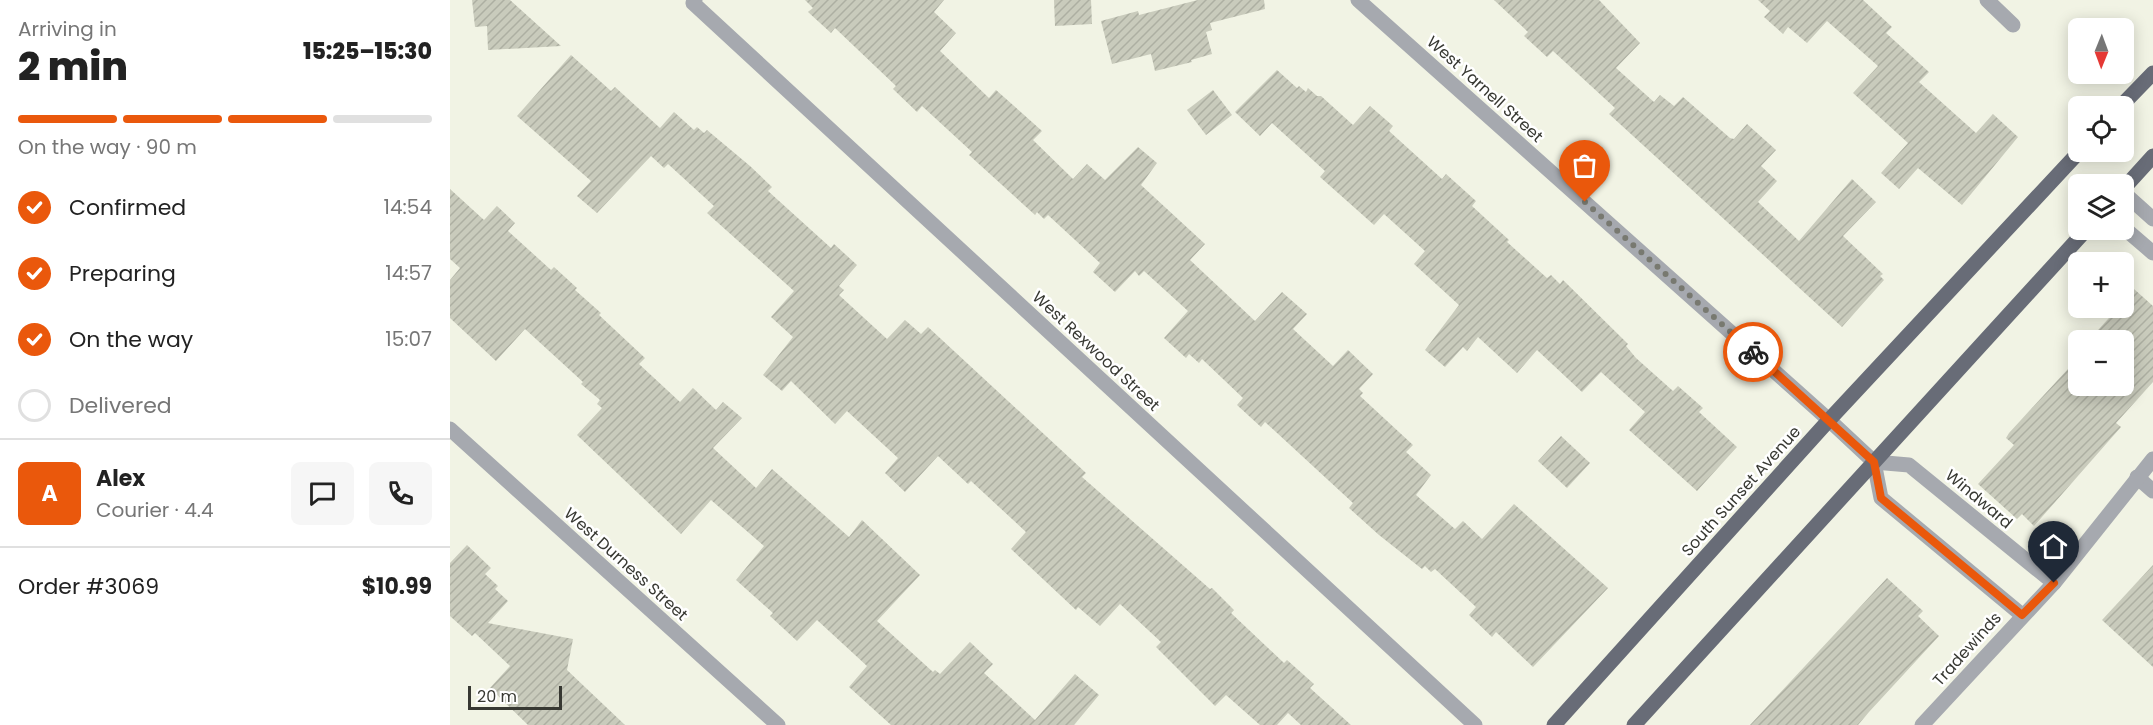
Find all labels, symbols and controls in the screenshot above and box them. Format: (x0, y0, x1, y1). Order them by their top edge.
text: Arriving in (18, 15, 117, 43)
north arrow (2068, 18, 2134, 84)
map controls (2068, 18, 2134, 396)
street label: West Yarnell Street (1422, 31, 1548, 148)
text: 15:25–15:30 (303, 36, 432, 67)
text: 2 min (18, 39, 128, 94)
button: locate (2068, 96, 2134, 162)
text: On the way · 90 m (18, 133, 197, 161)
pin (1559, 140, 1610, 202)
icon: bag (1568, 149, 1601, 182)
button: layers (2068, 174, 2134, 240)
icon: check (18, 191, 51, 224)
text: Confirmed (69, 192, 186, 223)
text: 14:54 (384, 193, 432, 221)
button: + (2068, 252, 2134, 318)
icon: check (18, 257, 51, 290)
text: Preparing (69, 258, 176, 289)
text: 14:57 (385, 259, 432, 287)
street label: West Rexwood Street (1027, 286, 1165, 416)
courier (1723, 322, 1783, 382)
icon: check (18, 323, 51, 356)
text: On the way (69, 324, 193, 355)
text: 15:07 (385, 325, 432, 353)
button: − (2068, 330, 2134, 396)
icon: bike (1737, 336, 1770, 369)
text: Delivered (69, 390, 172, 421)
street label: South Sunset Avenue (1676, 421, 1806, 561)
button: chat (291, 462, 354, 525)
button: phone (369, 462, 432, 525)
text: Alex (96, 463, 145, 494)
street label: Windward (1940, 464, 2018, 534)
text: A (41, 478, 58, 509)
text: Courier · 4.4 (96, 496, 214, 524)
street label: West Durness Street (559, 502, 693, 626)
pin (2028, 521, 2079, 583)
icon: home (2037, 530, 2070, 563)
text: Order #3069 (18, 571, 159, 602)
text: $10.99 (362, 571, 432, 602)
street label: Tradewinds (1927, 607, 2007, 691)
scale bar (468, 683, 562, 710)
text: 20 m (477, 685, 517, 708)

